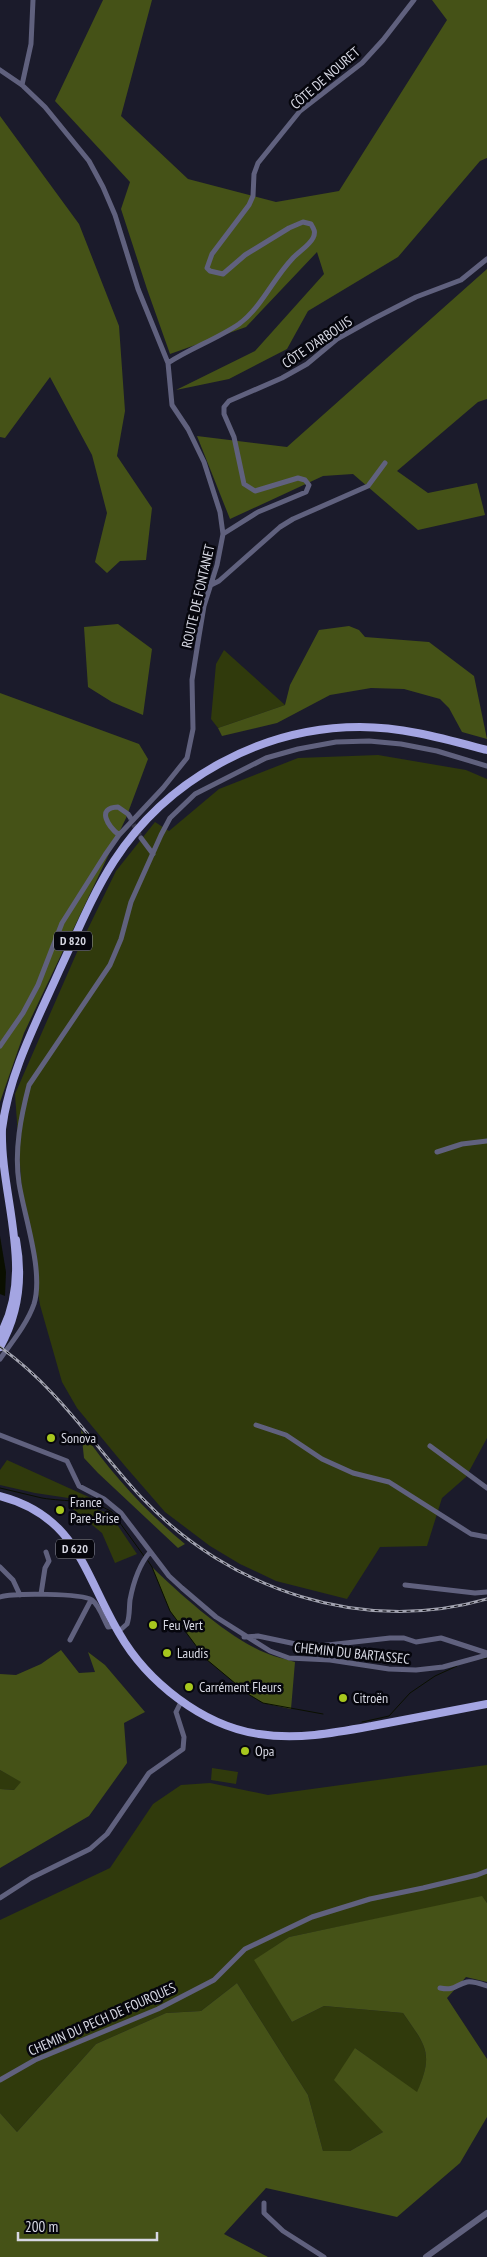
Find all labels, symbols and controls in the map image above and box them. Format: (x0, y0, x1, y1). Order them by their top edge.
street label: CÔTE DE NOURET (287, 42, 364, 113)
street label: CÔTE D'ARBOUIS (279, 312, 355, 372)
street label: ROUTE DE FONTANET (177, 542, 219, 650)
road number: D 820 (54, 931, 92, 950)
place label: Sonova (61, 1429, 96, 1447)
marker: Sonova (45, 1432, 57, 1444)
place label: France Pare-Brise (70, 1493, 119, 1527)
marker: France Pare-Brise (54, 1504, 66, 1516)
road number: D 620 (56, 1540, 94, 1558)
place label: Feu Vert (163, 1616, 203, 1634)
marker: Feu Vert (147, 1619, 159, 1631)
street label: CHEMIN DU BARTASSEC (293, 1638, 411, 1668)
place label: Laudis (177, 1644, 208, 1662)
marker: Laudis (161, 1647, 173, 1659)
place label: Carrément Fleurs (199, 1678, 282, 1696)
marker: Carrément Fleurs (183, 1681, 195, 1693)
place label: Citroën (353, 1689, 388, 1707)
marker: Citroën (337, 1692, 349, 1704)
place label: Opa (255, 1742, 274, 1760)
marker: Opa (239, 1745, 251, 1757)
street label: CHEMIN DU PECH DE FOURQUES (25, 1978, 179, 2060)
scale bar (18, 2210, 156, 2242)
text: 200 m (25, 2217, 58, 2236)

